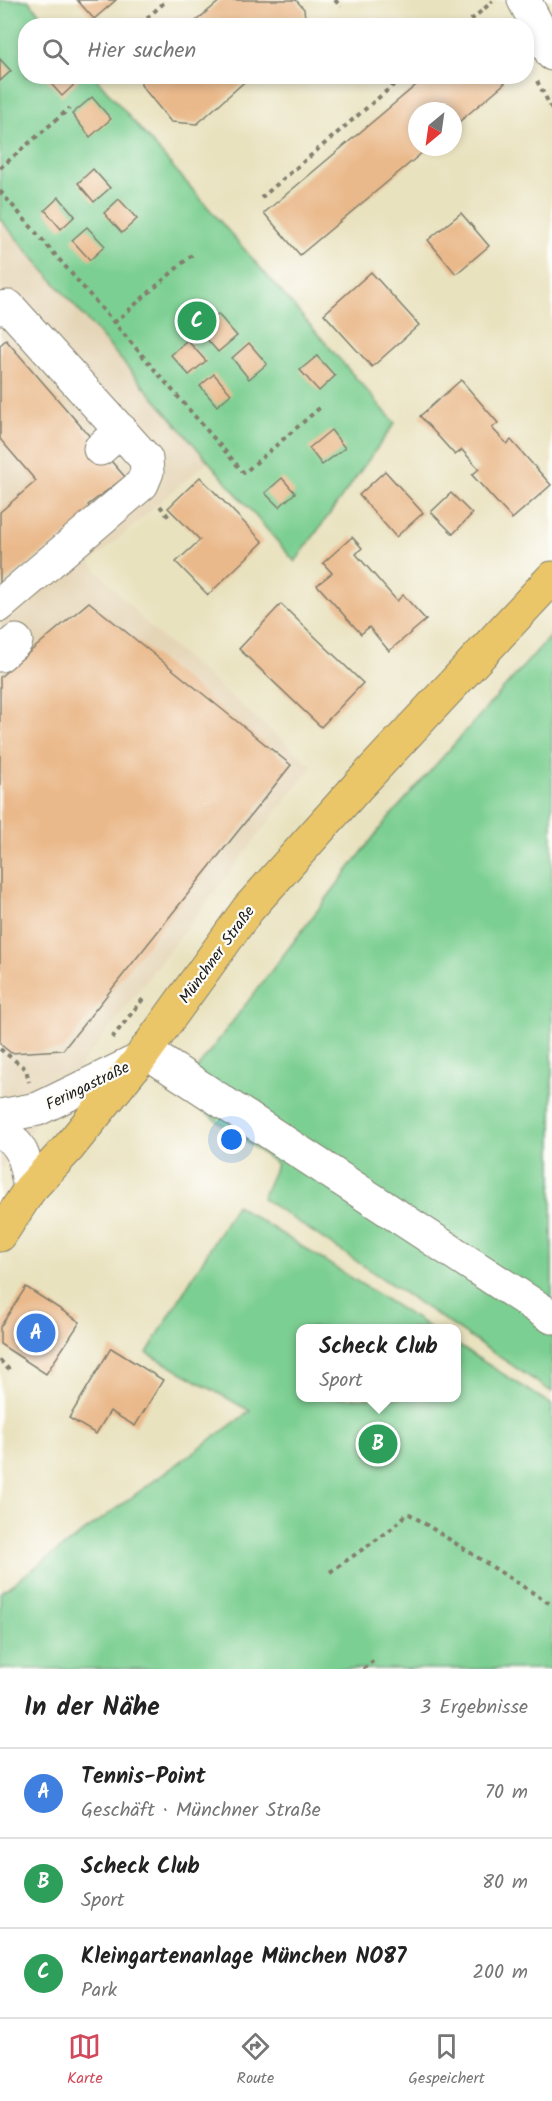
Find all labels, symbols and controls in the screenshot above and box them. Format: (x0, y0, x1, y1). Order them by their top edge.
search box (18, 18, 534, 84)
text: Hier suchen (87, 34, 196, 69)
icon: search (39, 35, 72, 68)
north arrow (408, 102, 462, 156)
pin: C (178, 298, 216, 344)
street label: Münchner Straße (173, 901, 261, 1009)
street label: Feringastraße (41, 1055, 134, 1117)
your location (217, 1125, 246, 1154)
pin: A (16, 1310, 56, 1356)
popup (296, 1324, 461, 1402)
text: Scheck Club (319, 1330, 438, 1365)
text: Sport (319, 1365, 363, 1397)
pin: B (358, 1422, 398, 1466)
text: In der Nähe (24, 1687, 160, 1729)
text: 3 Ergebnisse (420, 1692, 528, 1724)
text: Tennis-Point (81, 1760, 206, 1795)
text: A (37, 1777, 50, 1809)
text: 70 m (485, 1777, 528, 1809)
text: Geschäft · Münchner Straße (81, 1795, 321, 1827)
text: Scheck Club (81, 1850, 200, 1885)
text: B (37, 1867, 50, 1899)
text: 80 m (482, 1867, 528, 1899)
text: Sport (81, 1885, 125, 1917)
text: Kleingartenanlage München NO87 (81, 1940, 406, 1975)
text: C (37, 1957, 50, 1989)
text: 200 m (472, 1957, 528, 1989)
text: Park (81, 1975, 117, 2007)
tab: Karte (67, 2030, 103, 2091)
tab: Route (237, 2030, 274, 2091)
tab: Gespeichert (408, 2030, 485, 2091)

